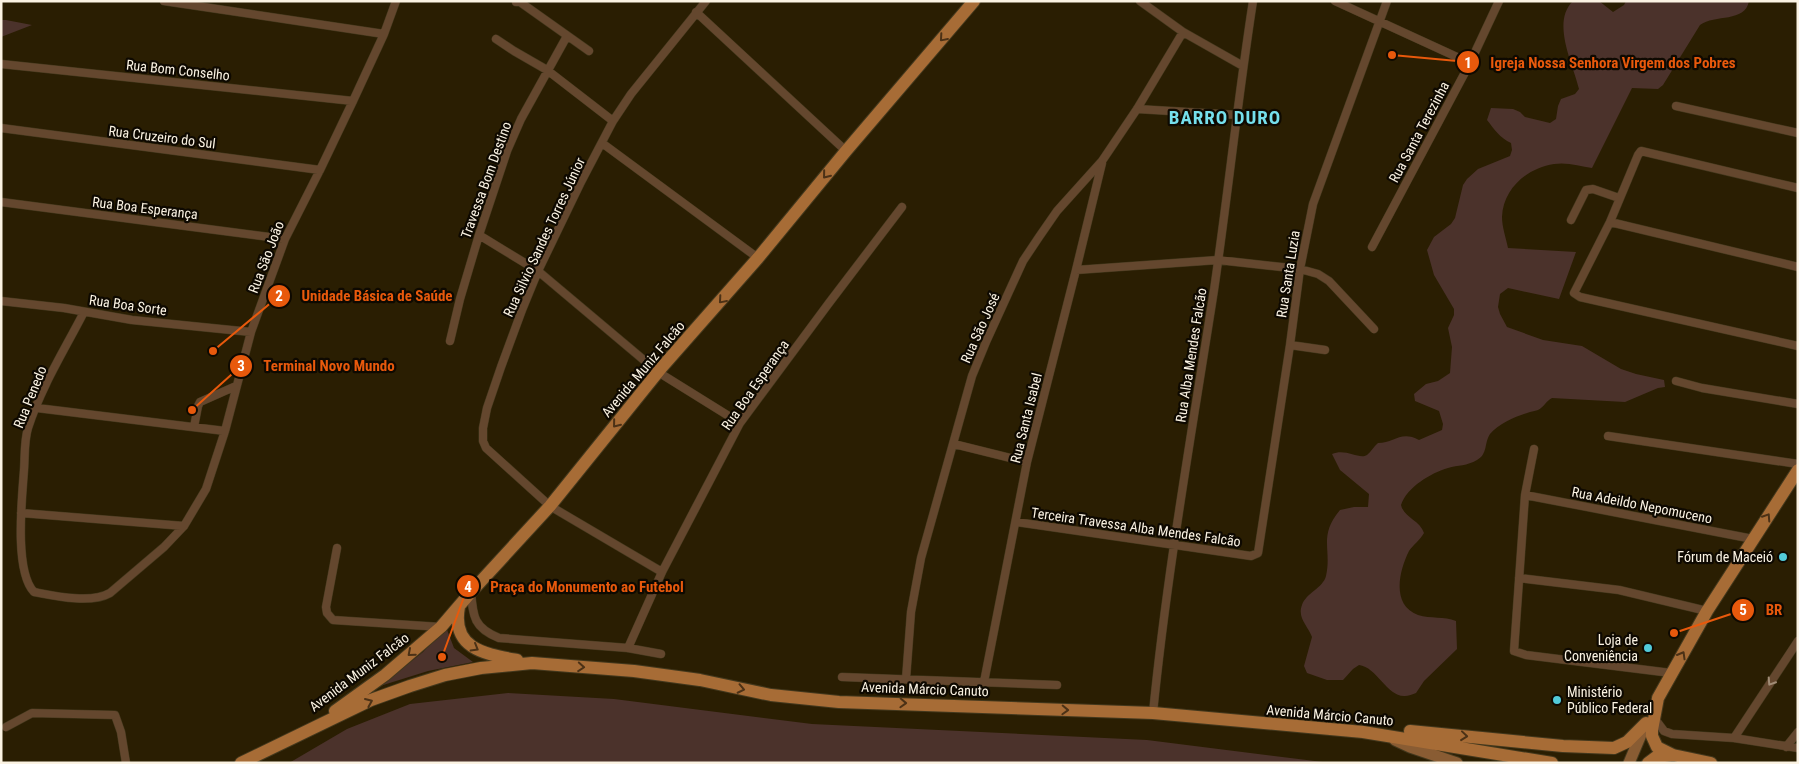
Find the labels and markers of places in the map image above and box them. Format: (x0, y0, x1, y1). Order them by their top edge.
callout: Igreja Nossa Senhora Virgem dos Pobres (1456, 47, 1746, 77)
callout: Unidade Básica de Saúde (267, 281, 463, 311)
callout: Terminal Novo Mundo (229, 351, 405, 381)
place label: Fórum de Maceió (1677, 549, 1773, 565)
marker: Fórum de Maceió (1777, 551, 1789, 563)
callout: Praça do Monumento ao Futebol (455, 571, 694, 601)
callout: BR (1730, 595, 1792, 625)
place label: Loja de Conveniência (1564, 632, 1638, 664)
marker: Loja de Conveniência (1642, 642, 1654, 654)
place label: Ministério Público Federal (1567, 684, 1652, 716)
marker: Ministério Público Federal (1551, 694, 1563, 706)

